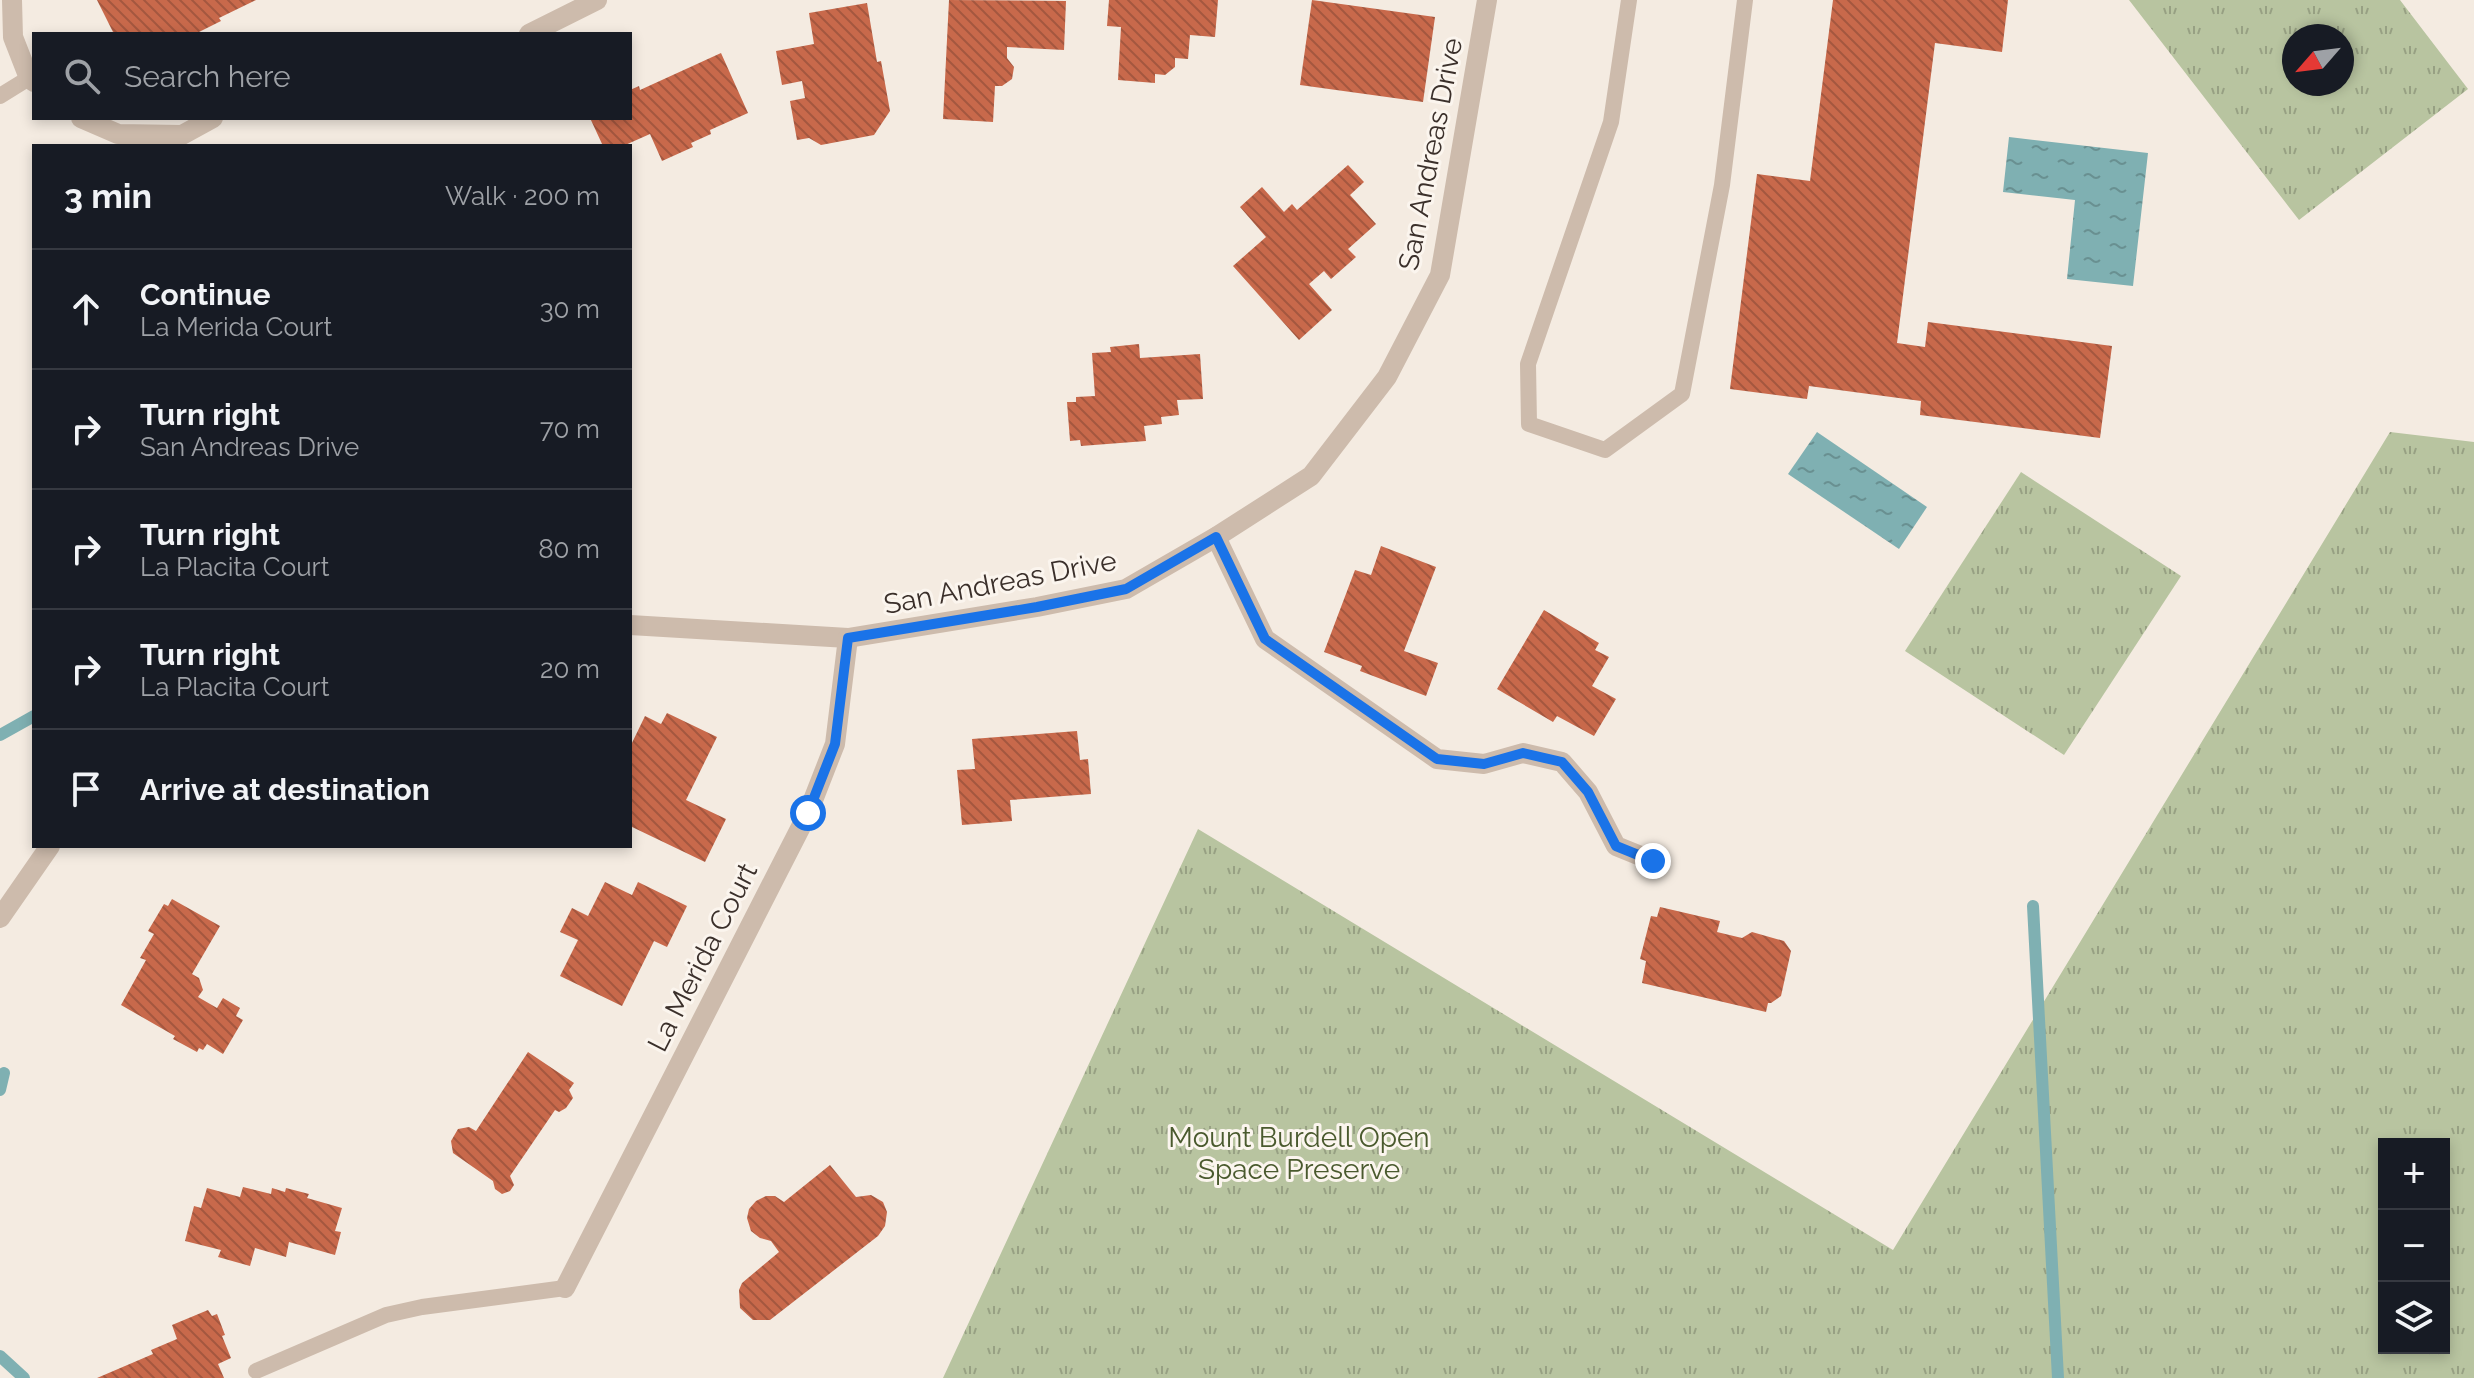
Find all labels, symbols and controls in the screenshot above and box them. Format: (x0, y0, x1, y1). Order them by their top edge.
north arrow (2282, 24, 2354, 96)
search box (32, 32, 632, 120)
street label: San Andreas Drive (1392, 35, 1469, 273)
icon: search (60, 54, 104, 98)
text: Search here (124, 59, 291, 94)
text: 3 min (64, 176, 152, 216)
text: Walk · 200 m (445, 181, 600, 211)
text: Continue (140, 277, 271, 312)
icon: ahead (64, 287, 108, 331)
text: 30 m (540, 294, 600, 324)
text: La Merida Court (140, 312, 332, 342)
text: Turn right (140, 397, 280, 432)
icon: right (64, 407, 108, 451)
text: 70 m (540, 414, 600, 444)
text: San Andreas Drive (140, 432, 359, 462)
text: Turn right (140, 517, 280, 552)
icon: right (64, 527, 108, 571)
text: 80 m (538, 534, 600, 564)
street label: San Andreas Drive (881, 544, 1119, 621)
text: La Placita Court (140, 552, 329, 582)
text: Turn right (140, 637, 280, 672)
icon: right (64, 647, 108, 691)
text: 20 m (540, 654, 600, 684)
text: La Placita Court (140, 672, 329, 702)
icon: arrive (64, 767, 108, 811)
text: Arrive at destination (140, 772, 430, 807)
route start (790, 795, 826, 831)
route end (1635, 843, 1671, 879)
street label: La Merida Court (641, 857, 764, 1057)
park label: Mount Burdell Open Space Preserve (1168, 1121, 1430, 1186)
map controls (2378, 1138, 2450, 1354)
button: + (2378, 1138, 2450, 1210)
button: − (2378, 1210, 2450, 1282)
button: layers (2378, 1282, 2450, 1354)

